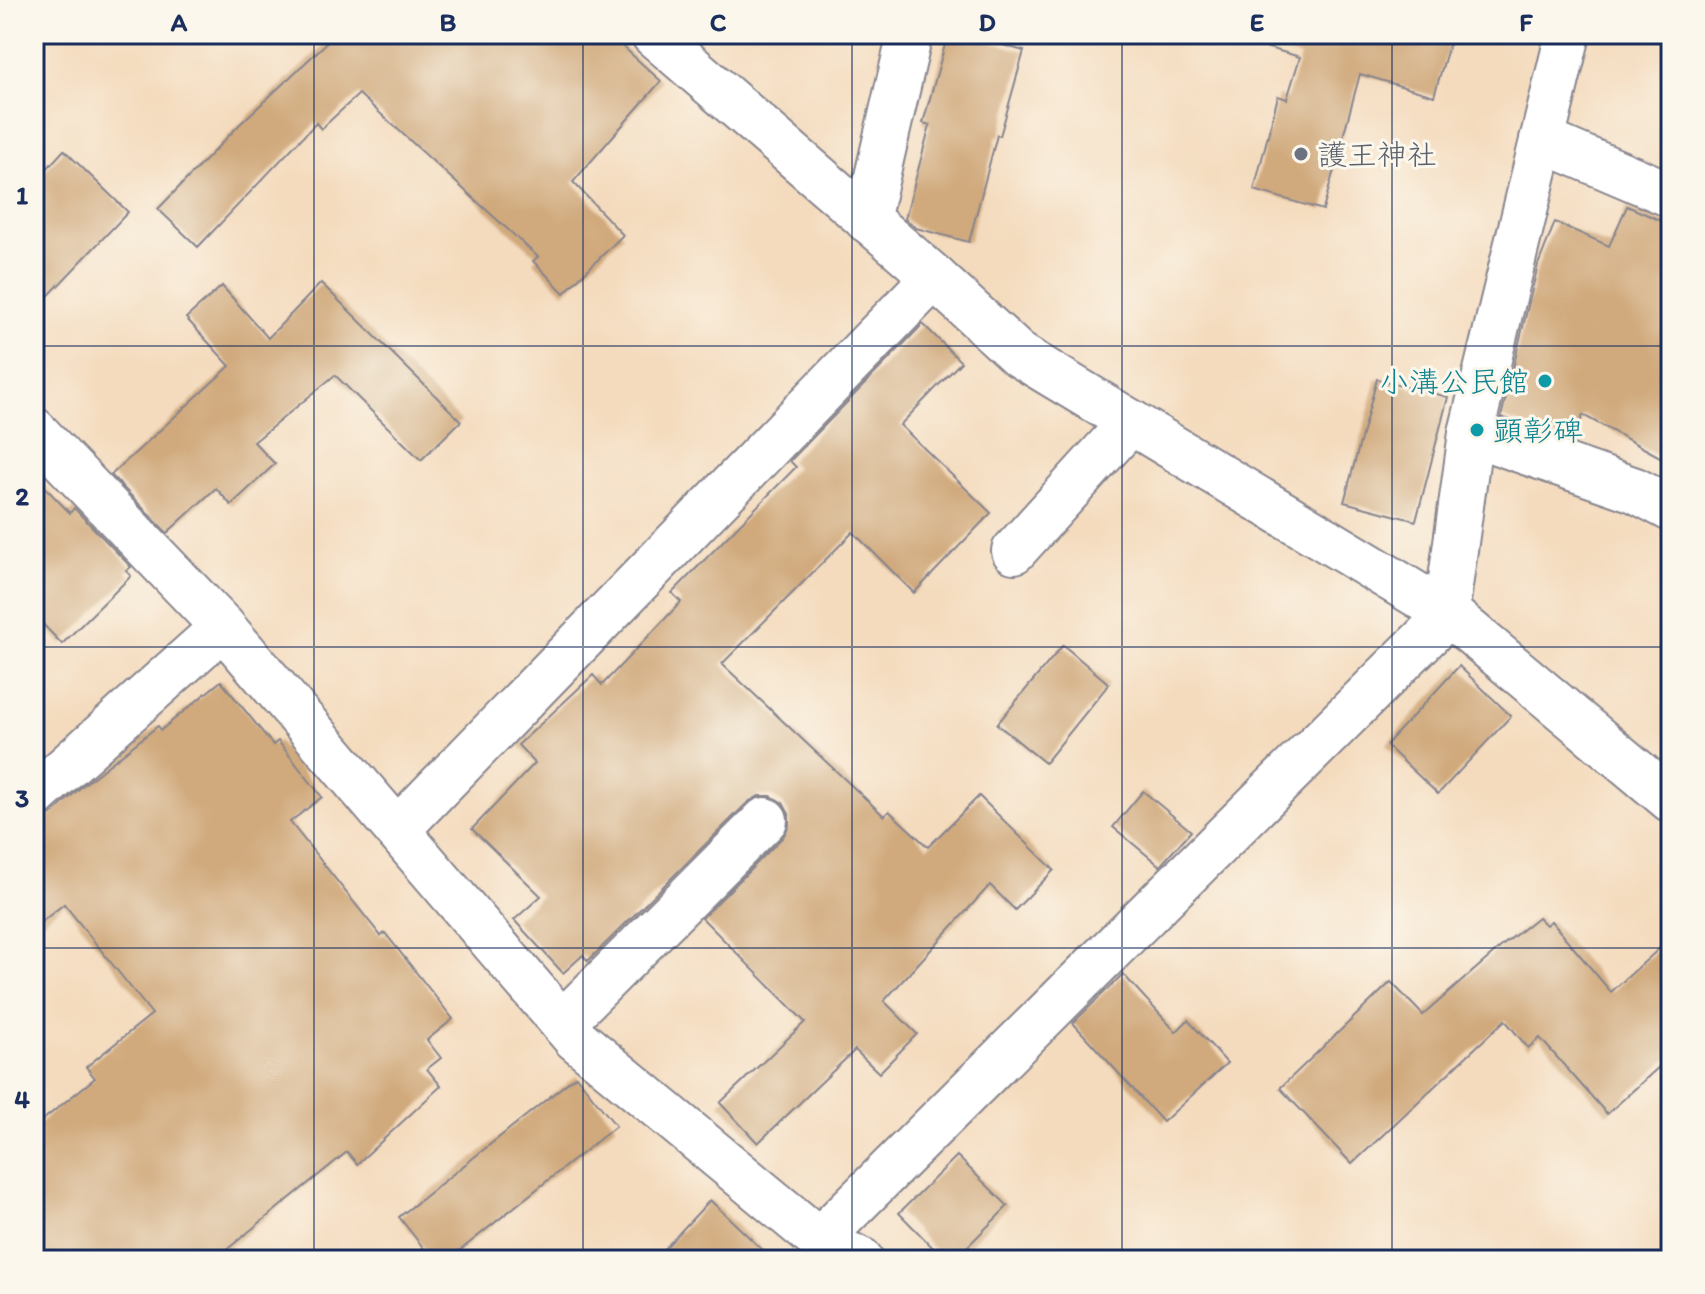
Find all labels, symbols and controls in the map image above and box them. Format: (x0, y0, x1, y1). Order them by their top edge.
text: A (170, 6, 188, 38)
text: B (440, 6, 457, 38)
text: C (710, 6, 727, 38)
text: D (978, 6, 996, 38)
text: E (1250, 6, 1264, 38)
text: F (1519, 6, 1533, 38)
place label: 護王神社 (1317, 136, 1437, 173)
marker: 護王神社 (1292, 145, 1310, 163)
text: 1 (16, 179, 28, 211)
place label: 小溝公民館 (1379, 363, 1529, 400)
marker: 小溝公民館 (1536, 372, 1554, 390)
place label: 顕彰碑 (1493, 412, 1583, 449)
marker: 顕彰碑 (1468, 421, 1486, 439)
text: 2 (15, 480, 29, 512)
text: 3 (15, 782, 29, 814)
text: 4 (14, 1083, 30, 1115)

